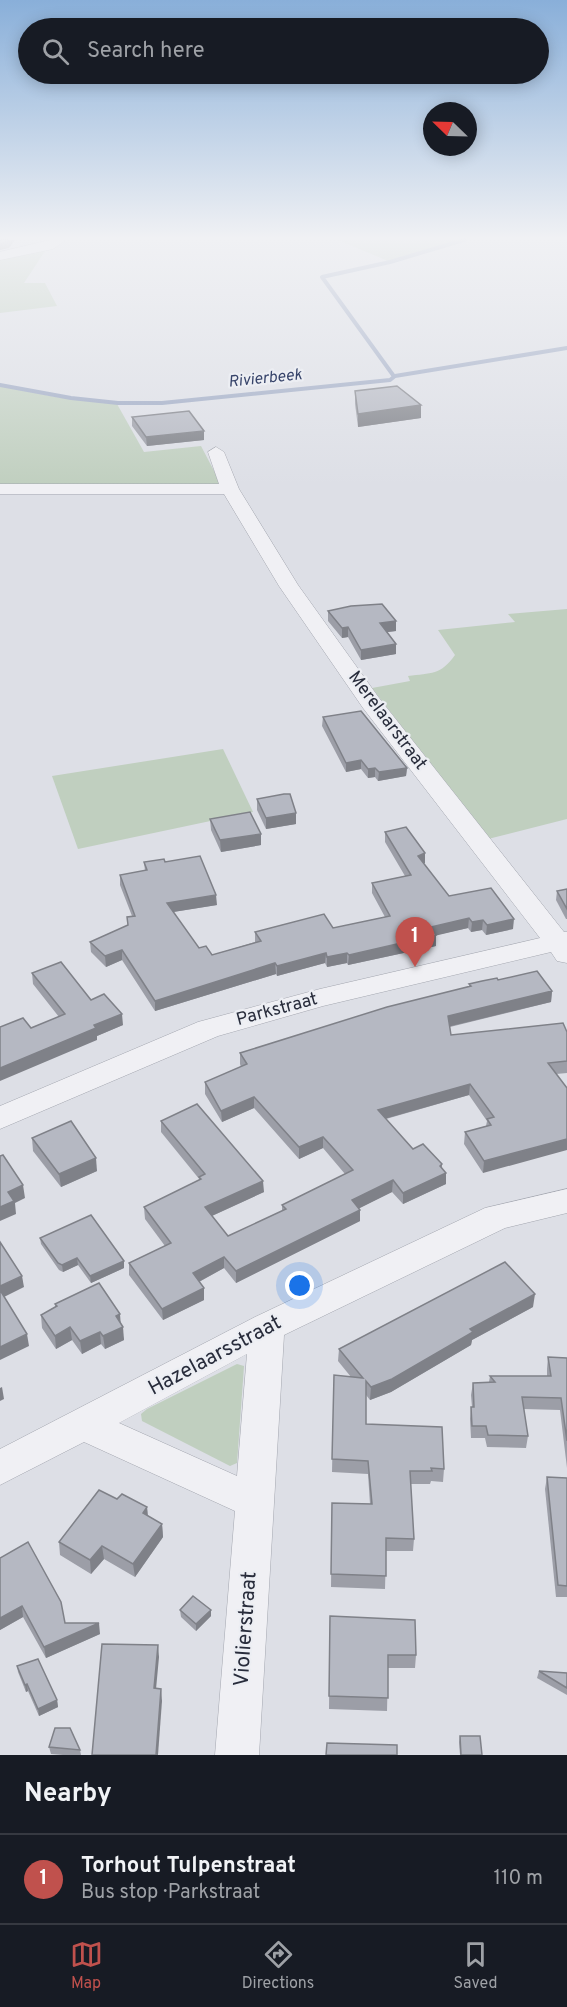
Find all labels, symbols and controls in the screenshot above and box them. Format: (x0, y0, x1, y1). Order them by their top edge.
search box (18, 18, 549, 84)
icon: search (39, 35, 72, 68)
text: Search here (87, 38, 205, 65)
north arrow (423, 102, 477, 156)
water label: Rivierbeek (227, 365, 304, 393)
street label: Merelaarstraat (342, 667, 432, 775)
pin: 1 (396, 918, 434, 967)
street label: Parkstraat (234, 988, 320, 1032)
your location (285, 1271, 314, 1300)
street label: Hazelaarsstraat (144, 1310, 286, 1402)
street label: Violierstraat (229, 1571, 263, 1687)
text: Nearby (24, 1778, 112, 1811)
text: Torhout Tulpenstraat (81, 1853, 296, 1880)
text: 1 (40, 1866, 48, 1892)
text: 110 m (494, 1866, 543, 1892)
text: Bus stop · Parkstraat (81, 1880, 260, 1906)
tab: Map (70, 1938, 103, 1994)
tab: Directions (242, 1938, 314, 1994)
tab: Saved (453, 1938, 497, 1994)

